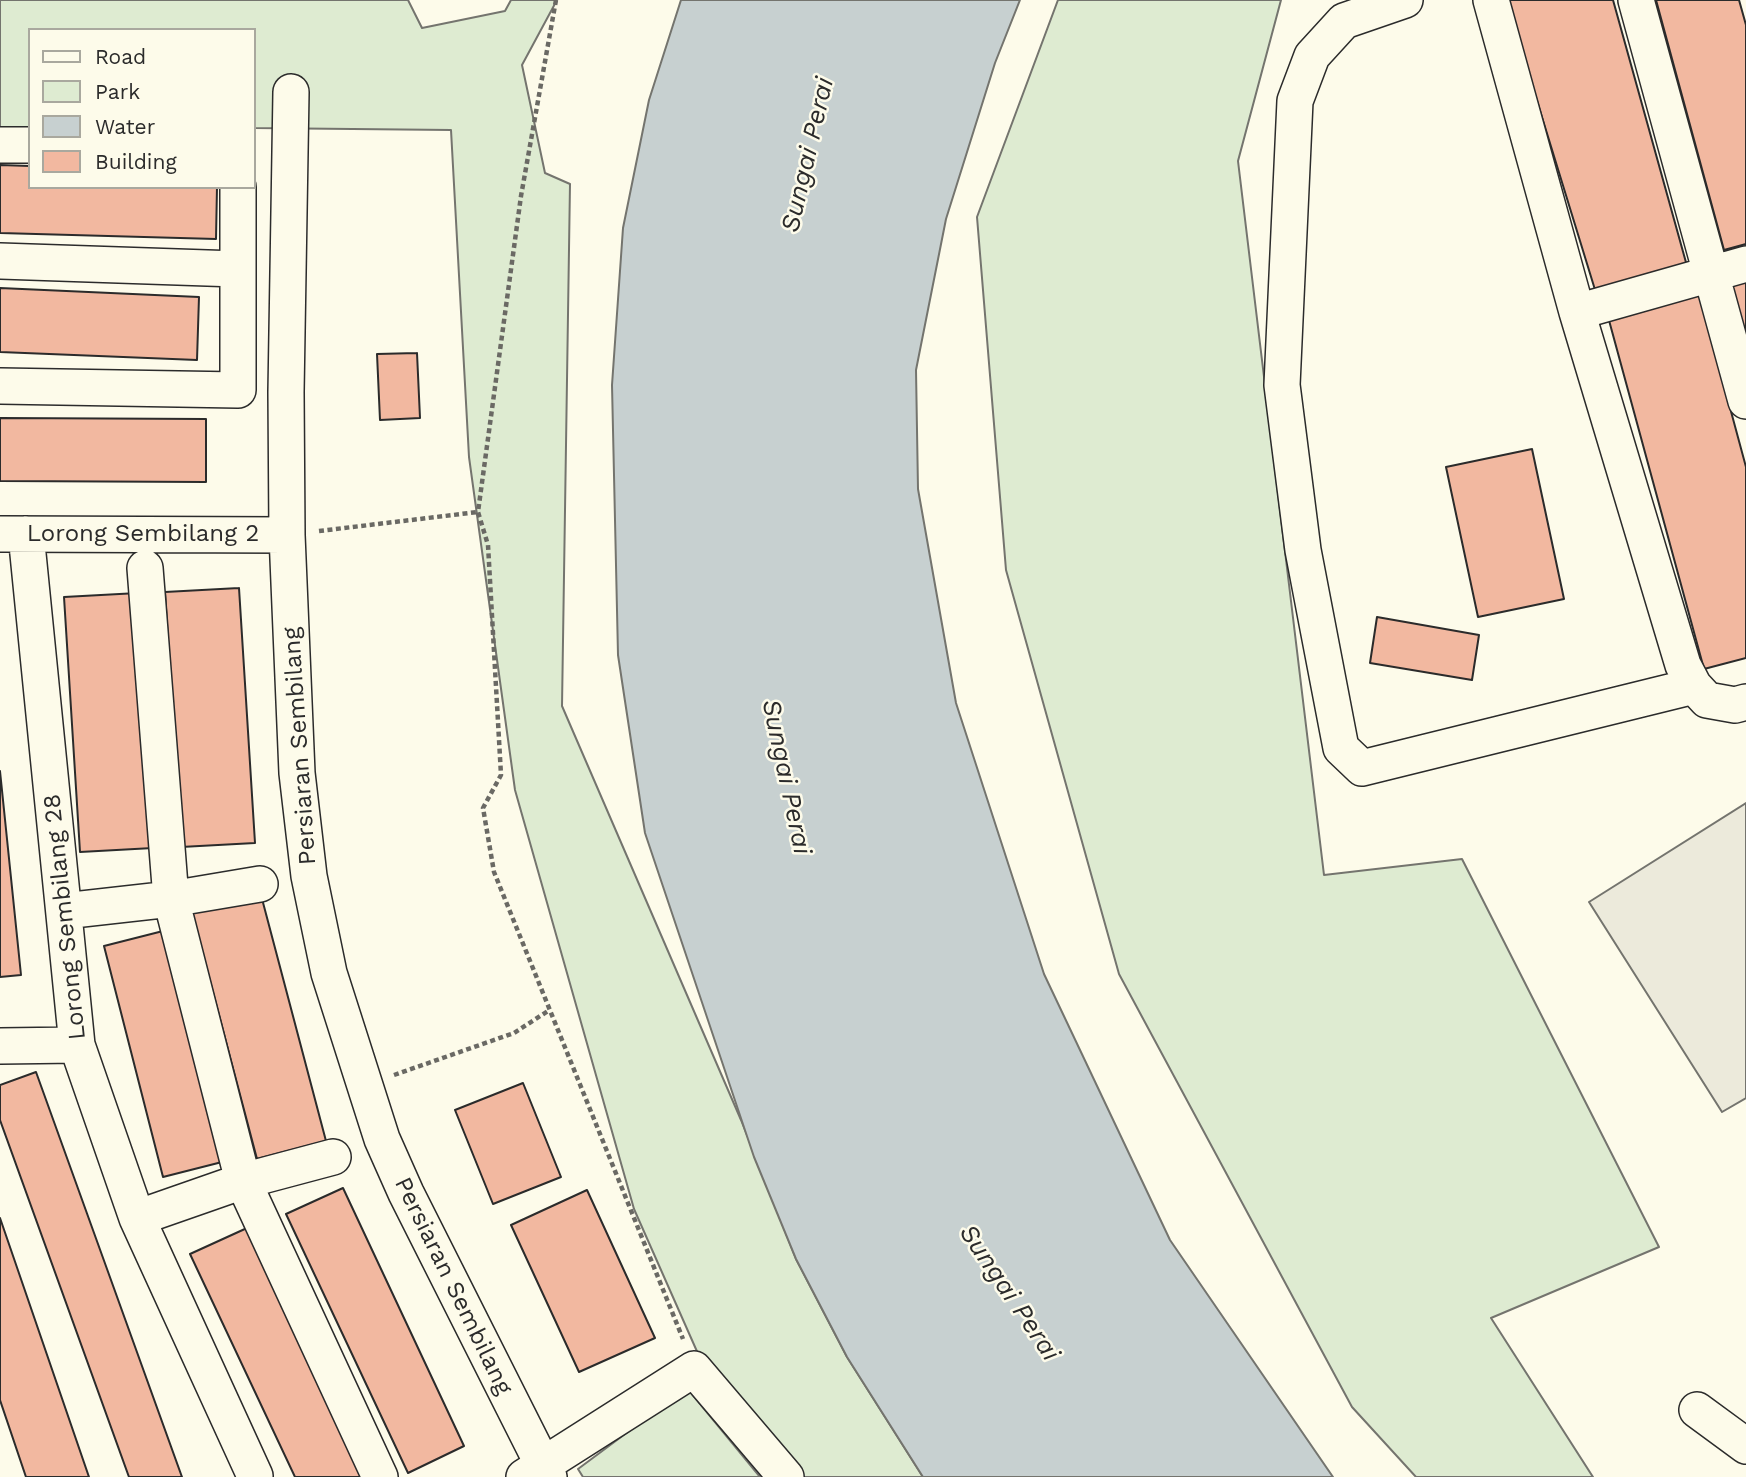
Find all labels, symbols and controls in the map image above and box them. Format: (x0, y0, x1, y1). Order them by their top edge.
legend (28, 28, 256, 189)
text: Road (95, 44, 146, 69)
water label: Sungai Perai (775, 75, 841, 235)
text: Park (95, 79, 140, 104)
text: Water (95, 114, 155, 139)
text: Building (95, 149, 177, 174)
street label: Lorong Sembilang 2 (27, 520, 259, 548)
street label: Persiaran Sembilang (277, 626, 323, 866)
water label: Sungai Perai (754, 697, 818, 857)
street label: Lorong Sembilang 28 (38, 793, 92, 1041)
street label: Persiaran Sembilang (388, 1173, 518, 1399)
water label: Sungai Perai (952, 1219, 1066, 1367)

